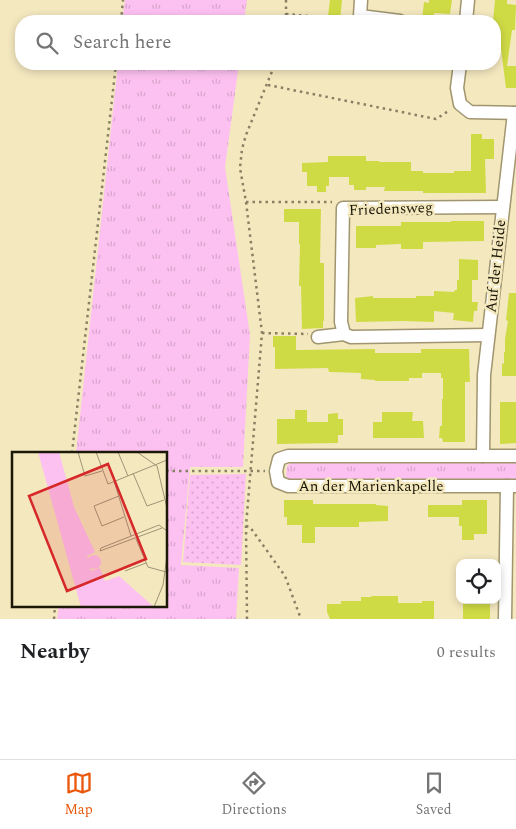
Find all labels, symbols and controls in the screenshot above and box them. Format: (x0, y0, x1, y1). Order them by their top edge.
search box (15, 15, 501, 70)
text: Search here (73, 28, 172, 57)
icon: search (33, 29, 61, 57)
street label: Friedensweg (348, 196, 434, 222)
street label: Auf der Heide (480, 218, 512, 314)
inset map (12, 452, 168, 606)
street label: An der Marienkapelle (299, 475, 443, 498)
map controls (456, 559, 501, 604)
button: locate (456, 559, 501, 604)
text: Nearby (20, 636, 90, 668)
text: 0 results (437, 640, 496, 664)
tab: Map (64, 769, 93, 820)
tab: Directions (221, 769, 287, 820)
tab: Saved (416, 769, 452, 820)

